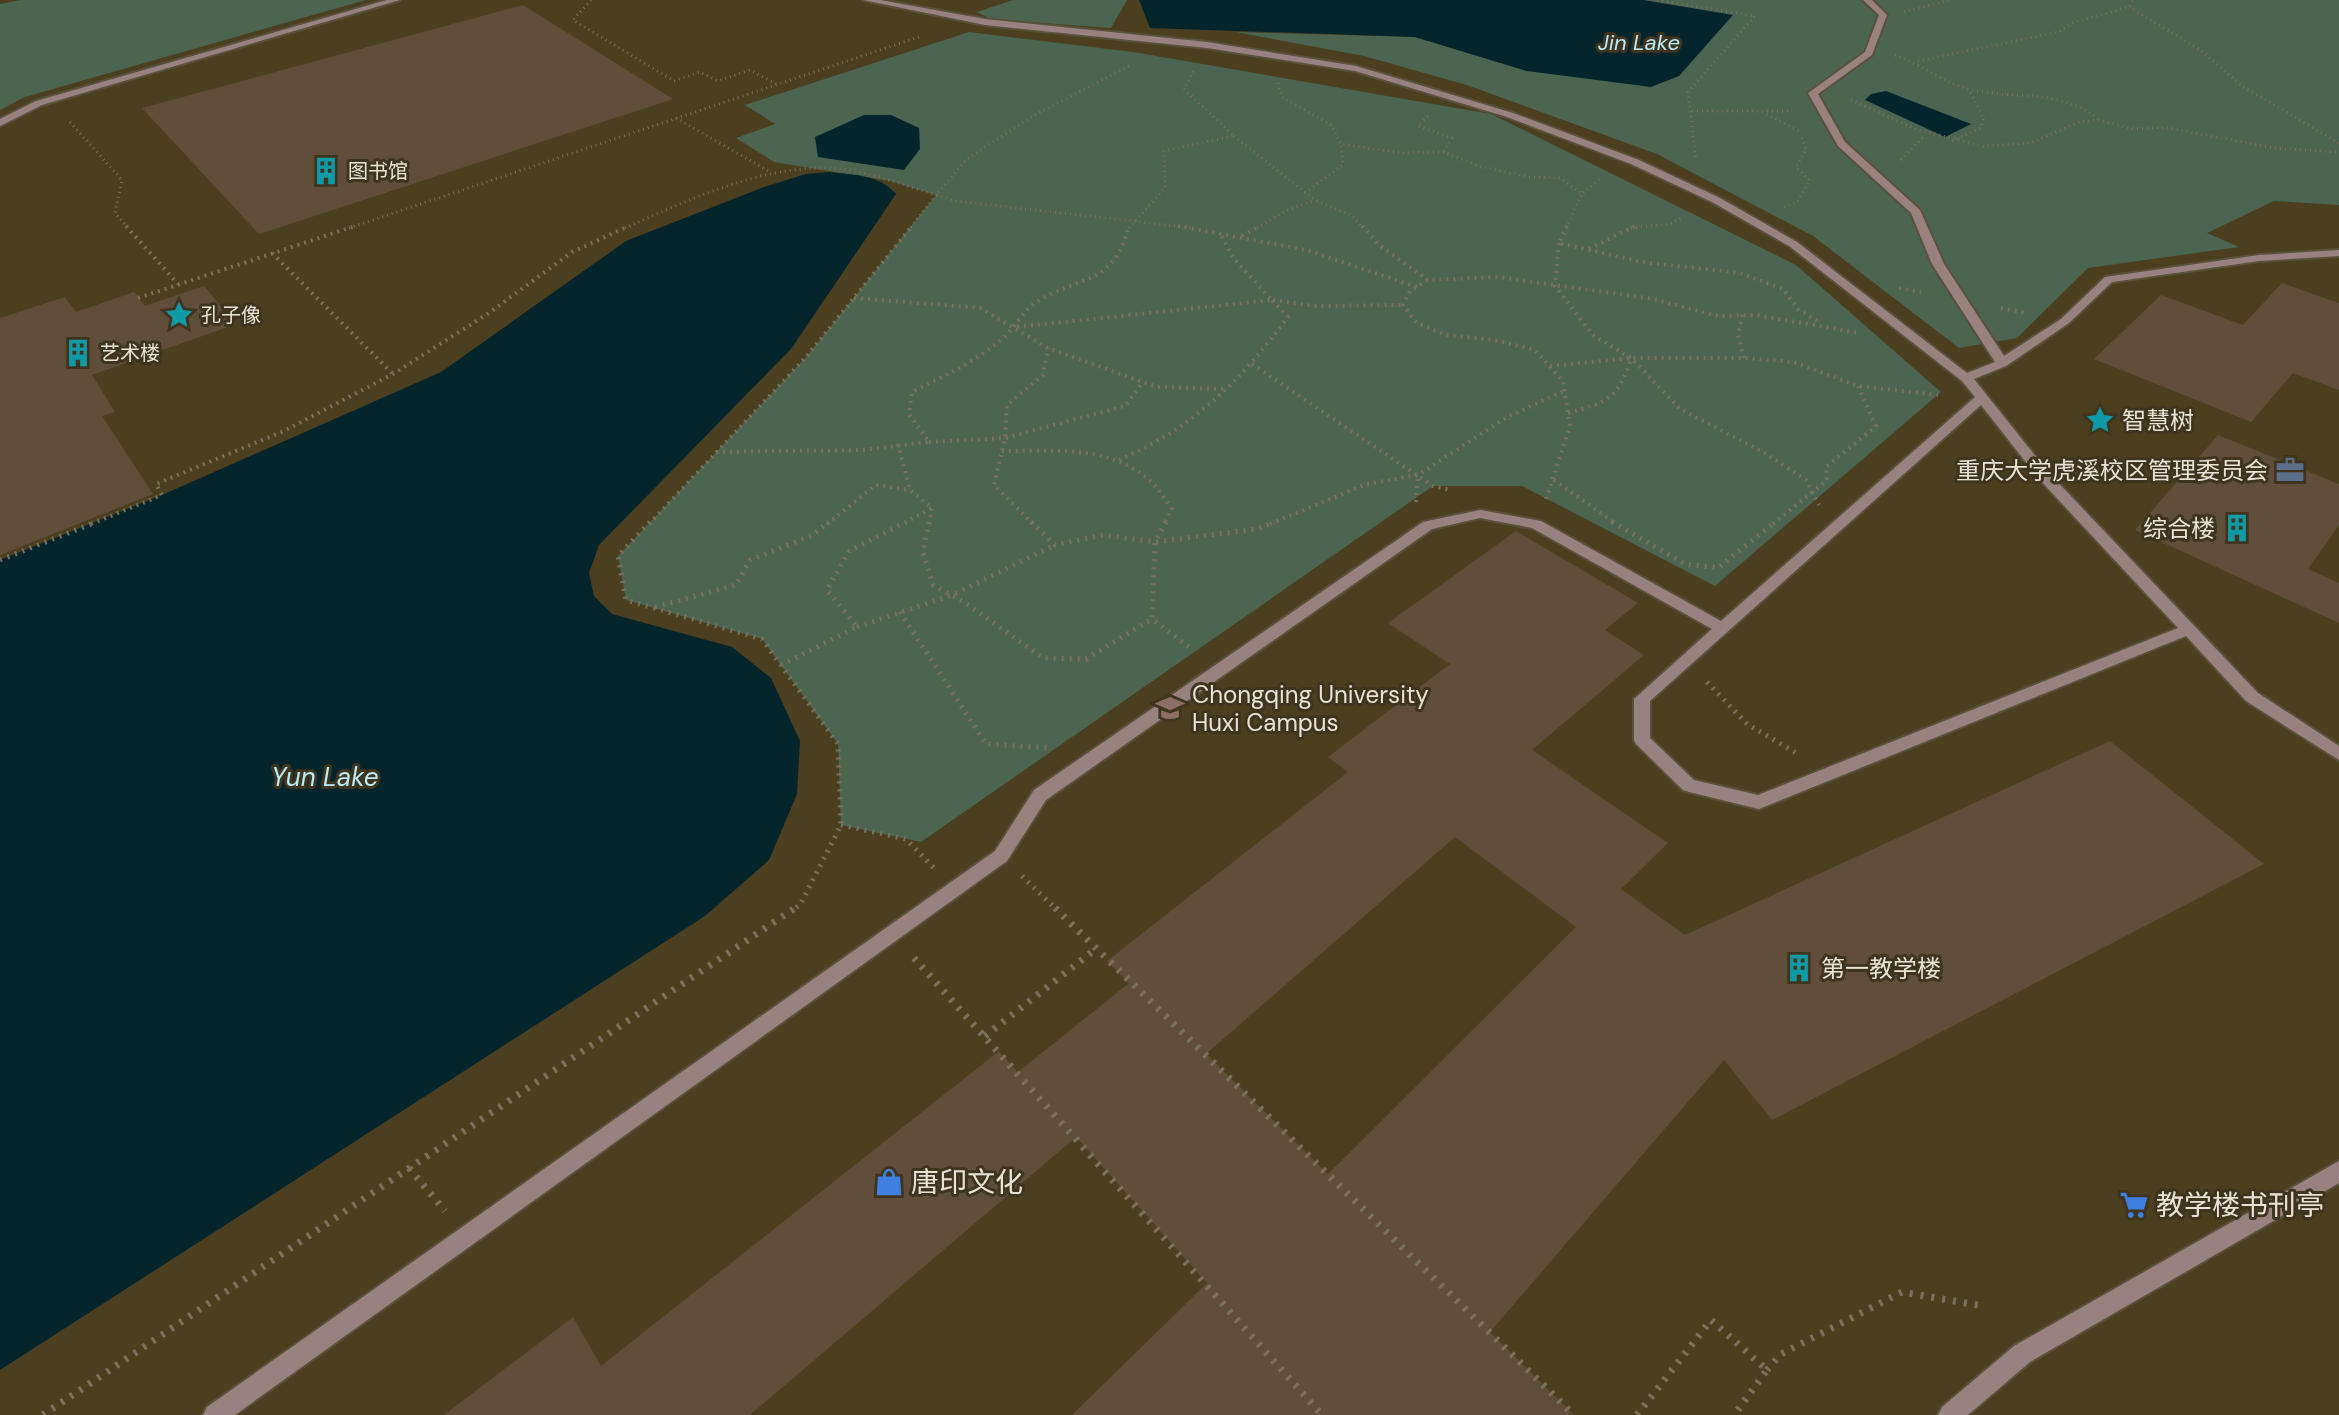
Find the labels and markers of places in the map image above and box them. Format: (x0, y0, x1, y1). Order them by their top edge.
building icon: 图书馆 (311, 156, 341, 186)
place label: 图书馆 (348, 158, 408, 184)
place icon: 孔子像 (164, 300, 194, 330)
place label: 孔子像 (201, 302, 261, 328)
building icon: 艺术楼 (63, 338, 93, 368)
place label: 艺术楼 (100, 340, 160, 366)
place icon: 智慧树 (2085, 405, 2115, 435)
place label: 智慧树 (2122, 405, 2194, 436)
place label: 重庆大学虎溪校区管理委员会 (1956, 455, 2268, 486)
office icon: 重庆大学虎溪校区管理委员会 (2275, 455, 2305, 485)
place label: 综合楼 (2143, 513, 2215, 544)
building icon: 综合楼 (2222, 513, 2252, 543)
place label: Chongqing University Huxi Campus (1192, 679, 1429, 738)
school or university icon: Chongqing University Huxi Campus (1155, 693, 1185, 723)
building icon: 第一教学楼 (1784, 953, 1814, 983)
place label: 第一教学楼 (1821, 953, 1941, 984)
place label: 唐印文化 (911, 1164, 1023, 1201)
shop icon: 唐印文化 (874, 1167, 904, 1197)
place label: 教学楼书刊亭 (2156, 1187, 2324, 1224)
supermarket icon: 教学楼书刊亭 (2119, 1190, 2149, 1220)

